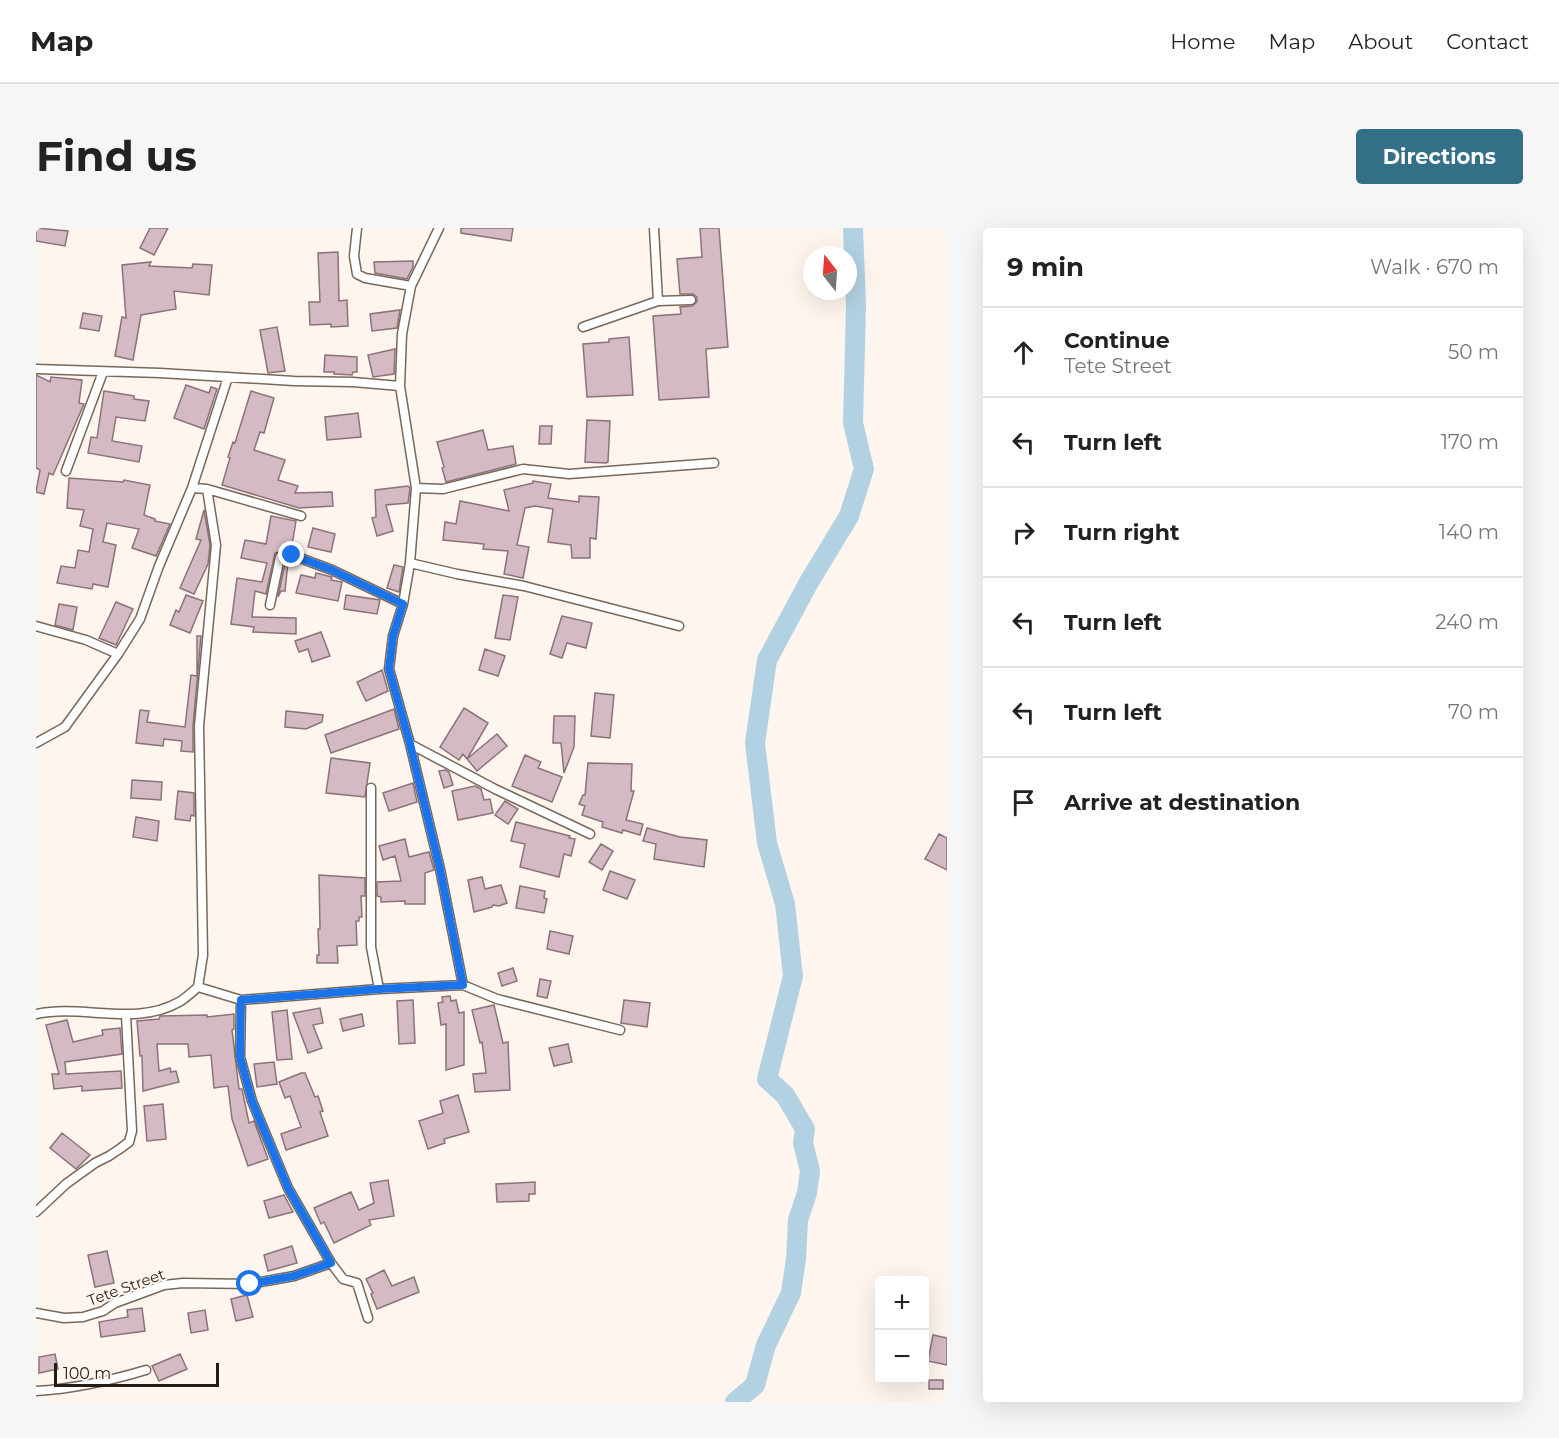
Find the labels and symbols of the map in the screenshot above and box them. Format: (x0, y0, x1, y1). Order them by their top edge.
north arrow (803, 246, 857, 300)
route end (278, 541, 304, 567)
street label: Tete Street (85, 1264, 167, 1310)
route start (236, 1270, 262, 1296)
scale bar (54, 1360, 219, 1388)

